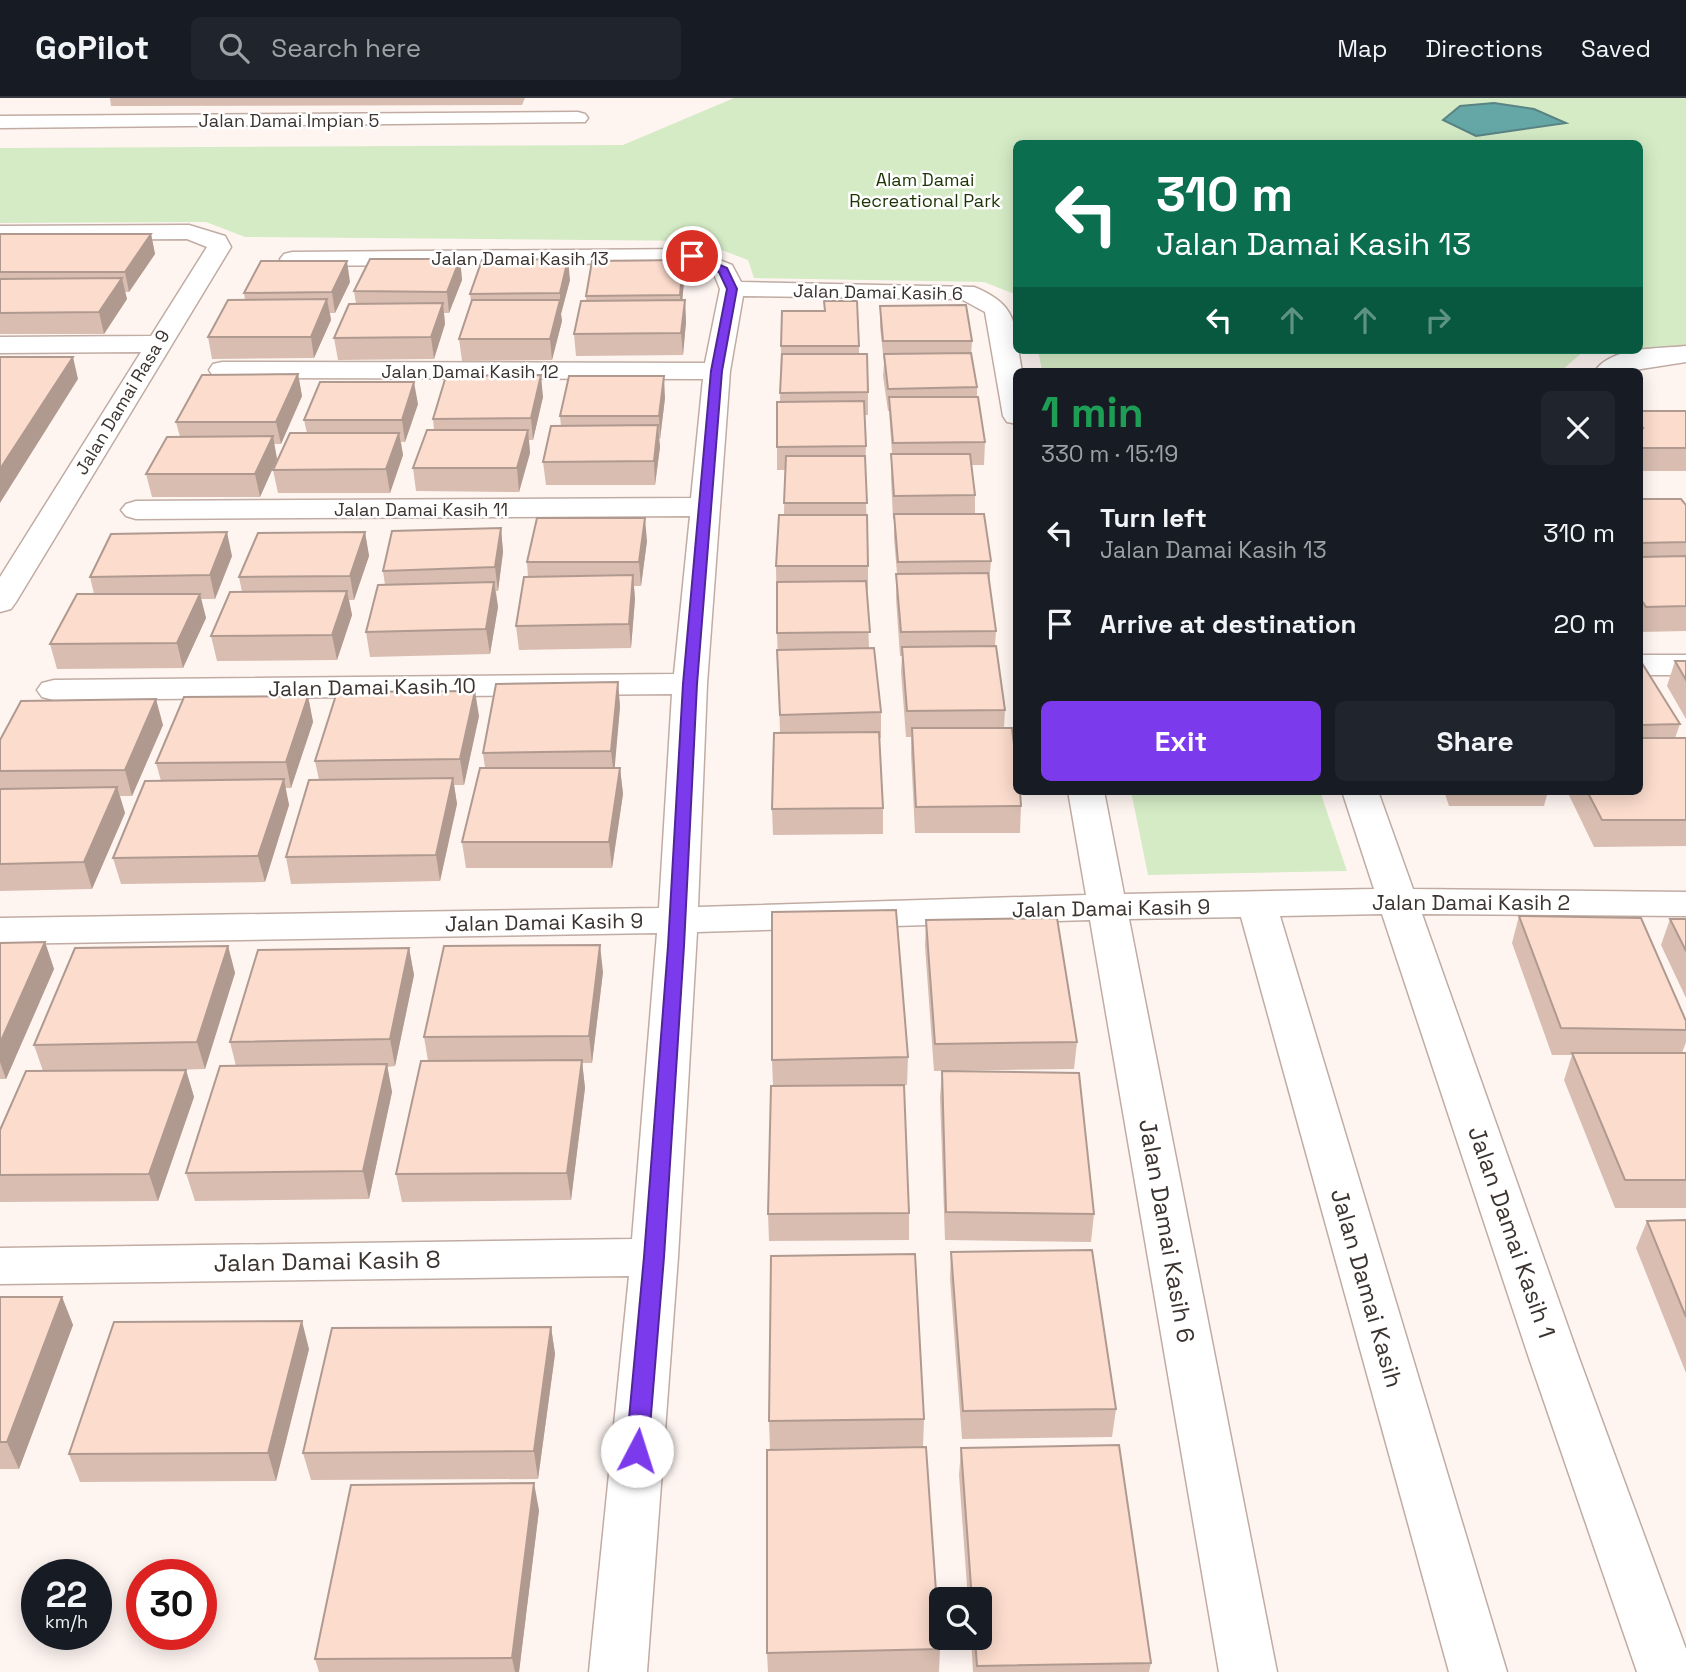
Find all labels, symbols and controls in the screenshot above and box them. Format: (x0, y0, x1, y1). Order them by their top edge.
search box (191, 17, 681, 80)
text: GoPilot (35, 27, 149, 69)
icon: search (215, 29, 253, 67)
text: Search here (271, 31, 421, 65)
text: Map (1337, 33, 1387, 64)
text: Directions (1425, 33, 1543, 64)
text: Saved (1581, 33, 1651, 64)
street label: Jalan Damai Impian 5 (199, 109, 379, 132)
text: 310 m (1156, 163, 1293, 225)
park label: Alam Damai Recreational Park (849, 168, 1001, 212)
icon: left (1041, 168, 1132, 259)
text: Jalan Damai Kasih 13 (1156, 224, 1471, 264)
pin (662, 226, 722, 286)
icon: arrive (673, 237, 711, 275)
street label: Jalan Damai Kasih 13 (431, 247, 609, 270)
street label: Jalan Damai Kasih 6 (793, 279, 963, 305)
icon: left (1200, 301, 1238, 339)
icon: ahead (1273, 301, 1311, 339)
icon: ahead (1346, 301, 1384, 339)
icon: right (1419, 301, 1457, 339)
street label: Jalan Damai Rasa 9 (70, 325, 174, 479)
street label: Jalan Damai Kasih 12 (381, 360, 559, 383)
text: 1 min (1041, 386, 1144, 439)
button: close (1541, 391, 1615, 465)
text: 330 m · 15:19 (1041, 439, 1178, 469)
street label: Jalan Damai Kasih 11 (334, 498, 508, 521)
text: Turn left (1100, 501, 1207, 535)
icon: left (1041, 514, 1079, 552)
text: 310 m (1543, 516, 1615, 550)
text: Jalan Damai Kasih 13 (1100, 535, 1327, 565)
icon: arrive (1041, 605, 1079, 643)
text: Arrive at destination (1100, 607, 1357, 641)
text: 20 m (1554, 607, 1615, 641)
street label: Jalan Damai Kasih 10 (268, 672, 476, 702)
button: Exit (1041, 701, 1321, 781)
button: Share (1335, 701, 1615, 781)
street label: Jalan Damai Kasih 2 (1372, 889, 1570, 916)
street label: Jalan Damai Kasih 9 (1012, 893, 1210, 923)
street label: Jalan Damai Kasih 9 (445, 907, 643, 937)
street label: Jalan Damai Kasih 6 (1132, 1117, 1202, 1345)
street label: Jalan Damai Kasih 1 (1461, 1122, 1563, 1342)
street label: Jalan Damai Kasih (1324, 1185, 1410, 1391)
street label: Jalan Damai Kasih 8 (213, 1244, 441, 1278)
position arrow (600, 1414, 674, 1488)
speed limit sign: 30 (126, 1559, 217, 1650)
text: 22 (46, 1573, 87, 1617)
map controls (929, 1587, 992, 1650)
button: search (929, 1587, 992, 1650)
text: km/h (45, 1610, 88, 1633)

